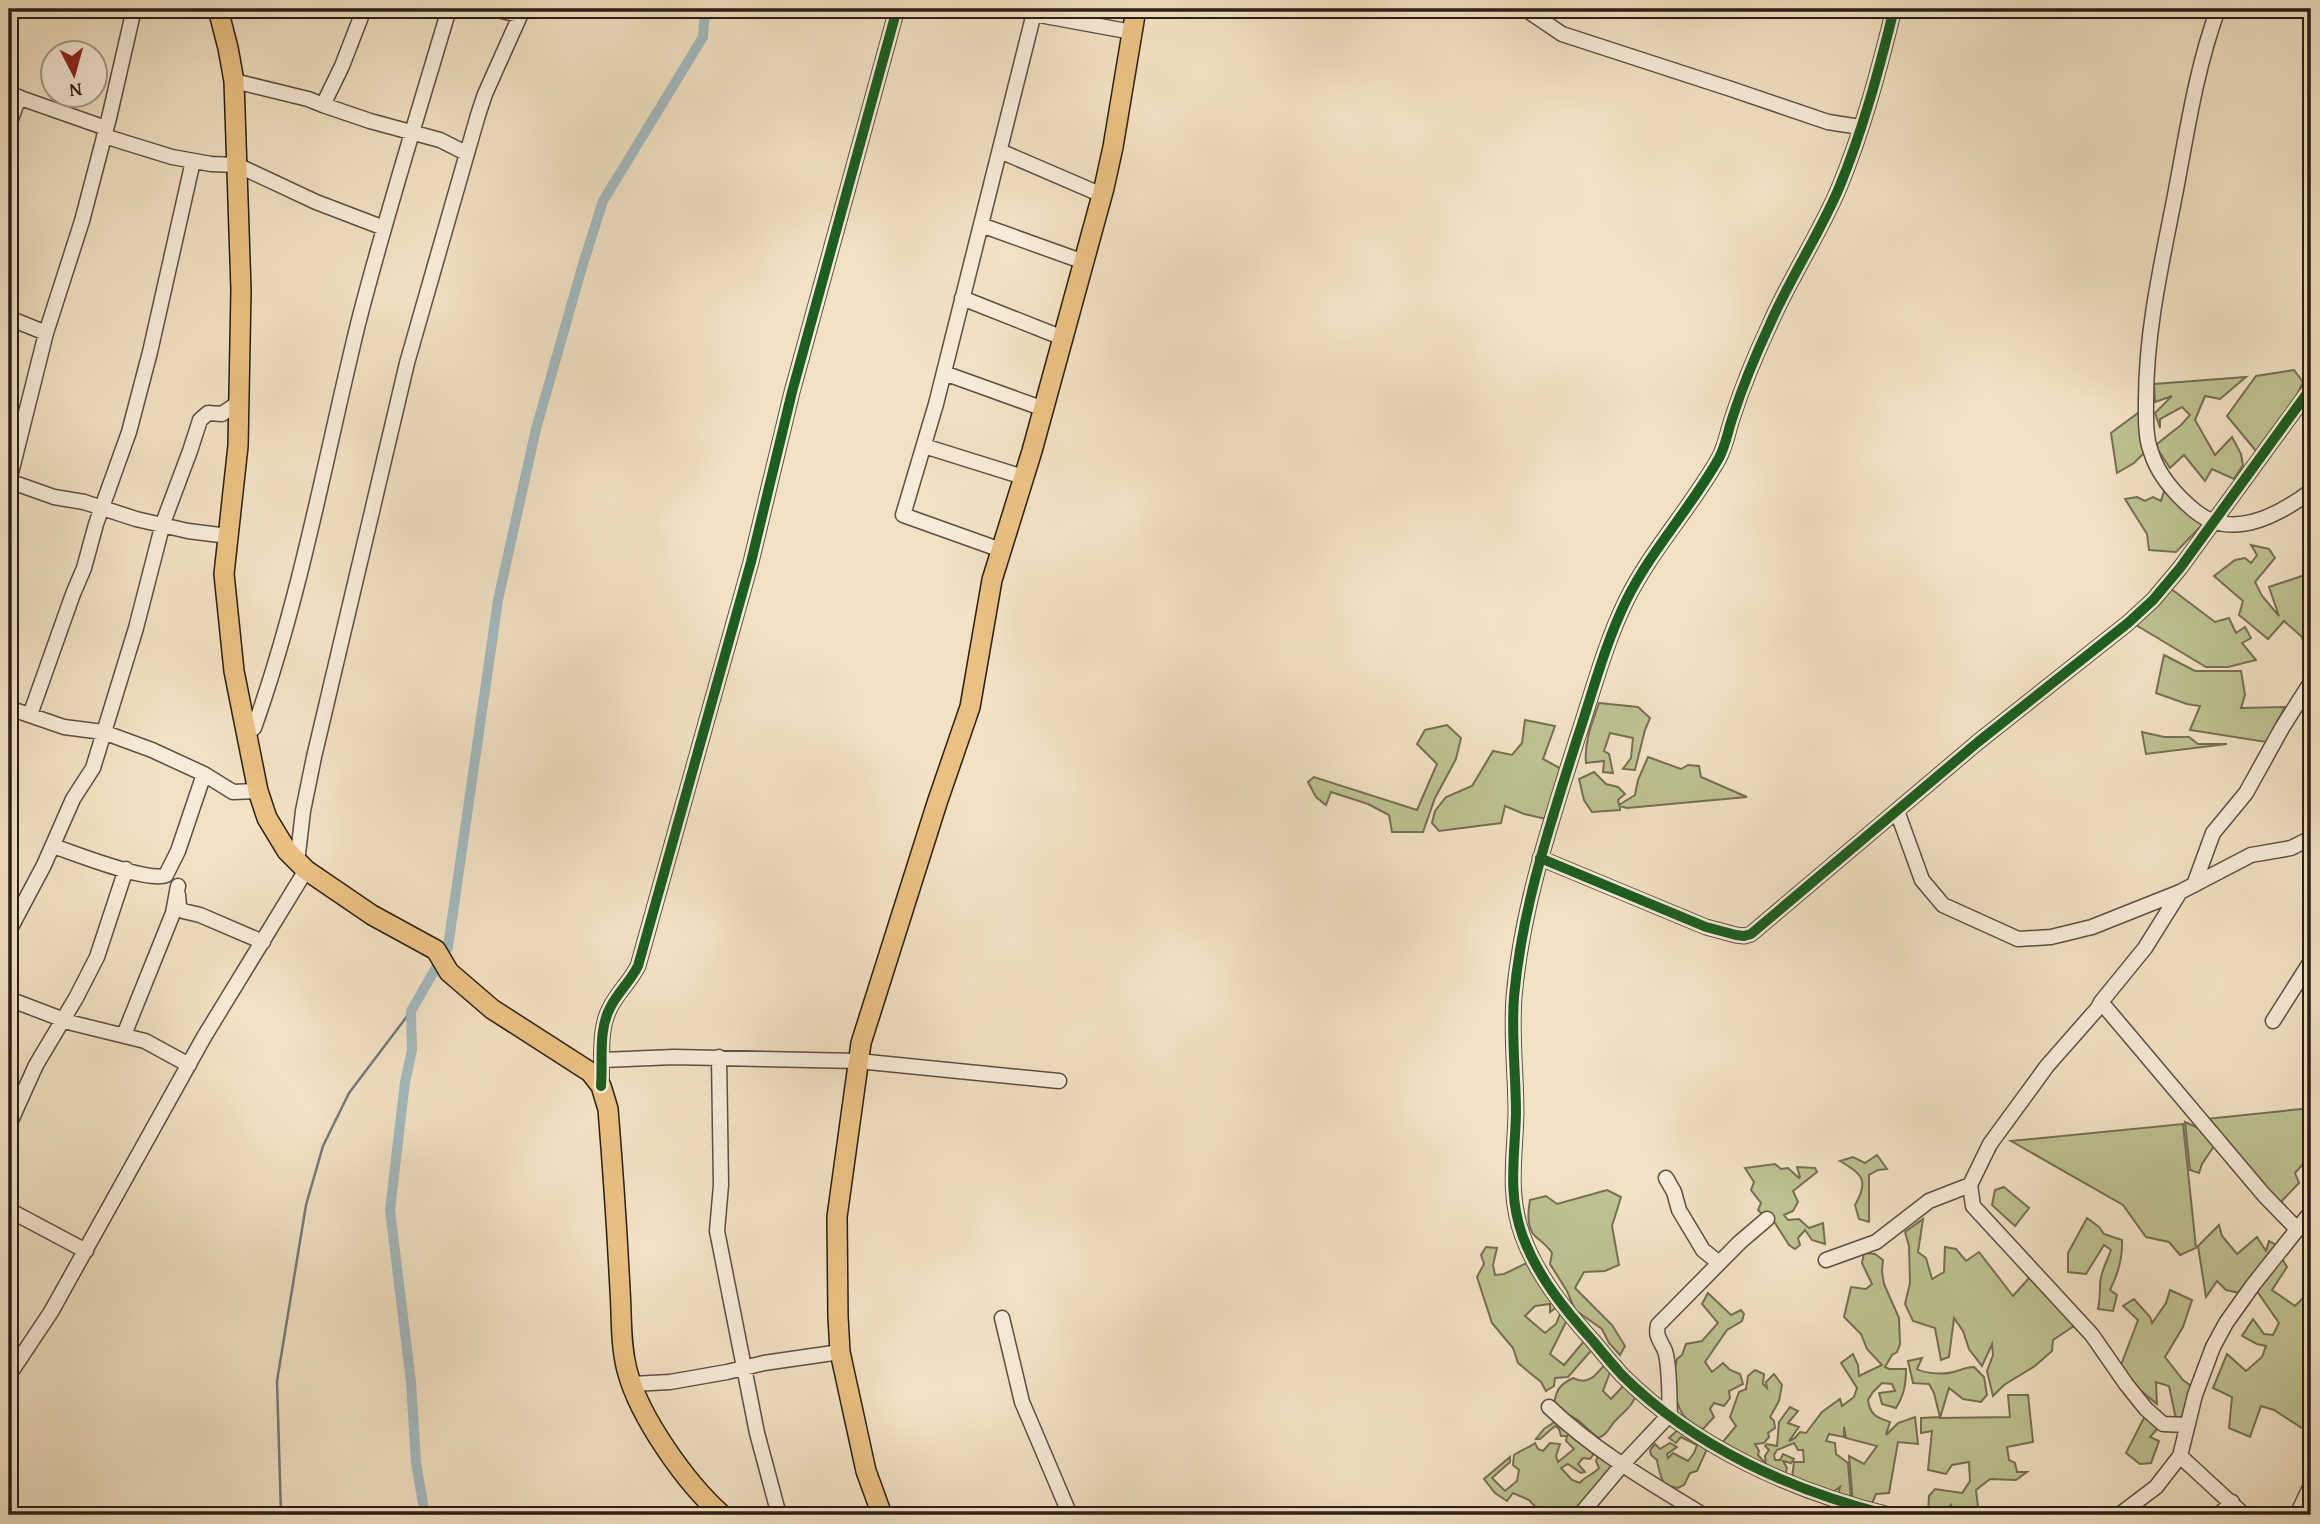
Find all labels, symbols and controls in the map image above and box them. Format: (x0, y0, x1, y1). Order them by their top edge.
north arrow (38, 38, 108, 108)
text: N (68, 76, 84, 106)

